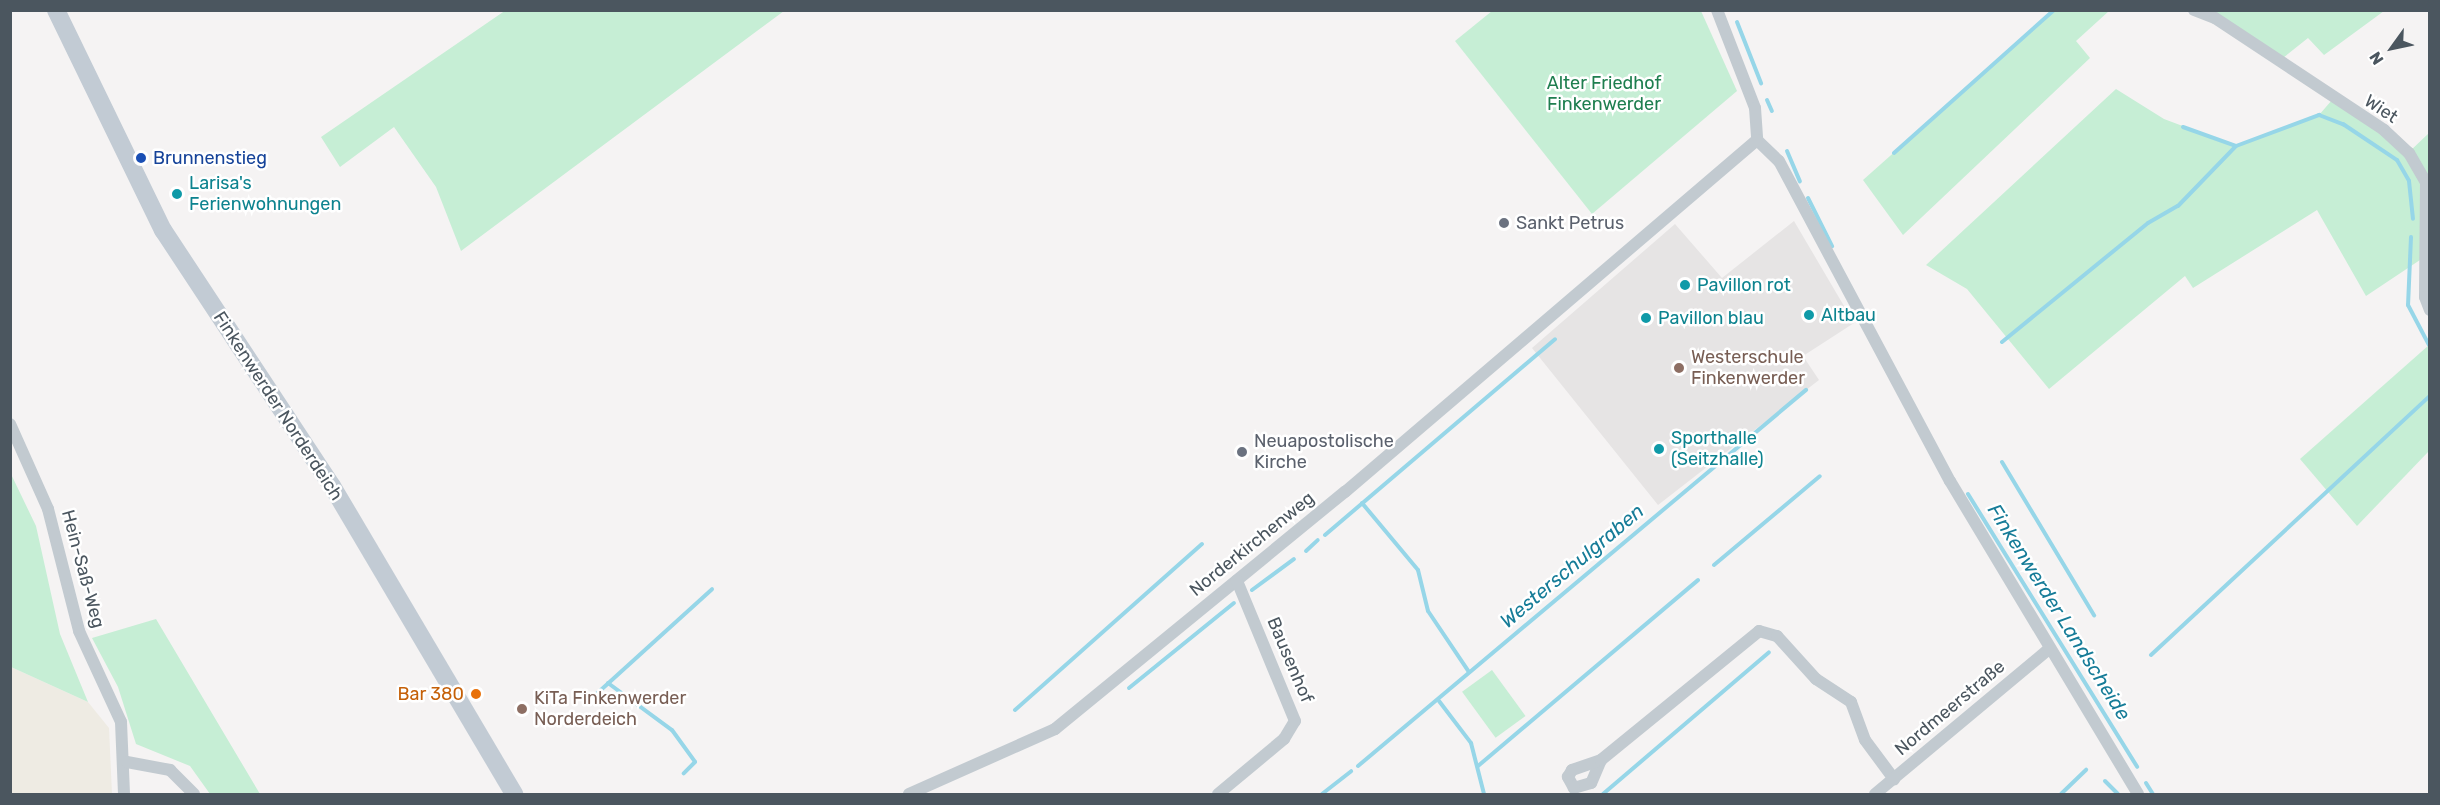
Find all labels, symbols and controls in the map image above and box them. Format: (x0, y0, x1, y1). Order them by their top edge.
north arrow (2362, 18, 2422, 78)
text: N (2365, 48, 2388, 68)
park label: Alter Friedhof Finkenwerder (1546, 73, 1662, 116)
street label: Wiet (2360, 90, 2402, 128)
place label: Brunnenstieg (153, 147, 267, 169)
marker: Brunnenstieg (134, 151, 148, 165)
place label: Larisa's Ferienwohnungen (189, 173, 341, 216)
marker: Larisa's Ferienwohnungen (170, 187, 184, 201)
place label: Sankt Petrus (1516, 212, 1624, 234)
marker: Sankt Petrus (1497, 216, 1511, 230)
place label: Pavillon rot (1697, 274, 1791, 296)
marker: Pavillon rot (1678, 278, 1692, 292)
place label: Altbau (1821, 304, 1876, 326)
street label: Finkenwerder Norderdeich (209, 307, 347, 505)
place label: Pavillon blau (1658, 307, 1764, 329)
marker: Altbau (1802, 308, 1816, 322)
marker: Pavillon blau (1639, 311, 1653, 325)
place label: Westerschule Finkenwerder (1691, 347, 1805, 389)
marker: Westerschule Finkenwerder (1672, 361, 1686, 375)
place label: Sporthalle (Seitzhalle) (1671, 428, 1764, 470)
place label: Neuapostolische Kirche (1254, 431, 1394, 474)
marker: Sporthalle (Seitzhalle) (1652, 442, 1666, 456)
marker: Neuapostolische Kirche (1235, 445, 1249, 459)
street label: Norderkirchenweg (1185, 487, 1319, 601)
water label: Westerschulgraben (1495, 499, 1649, 633)
water label: Finkenwerder Landscheide (1982, 499, 2136, 725)
street label: Hein-Saß-Weg (57, 507, 109, 631)
street label: Bausenhof (1262, 614, 1318, 706)
street label: Nordmeerstraße (1891, 656, 2009, 760)
place label: Bar 380 (397, 683, 464, 705)
marker: Bar 380 (469, 687, 483, 701)
place label: KiTa Finkenwerder Norderdeich (534, 688, 686, 730)
marker: KiTa Finkenwerder Norderdeich (515, 702, 529, 716)

